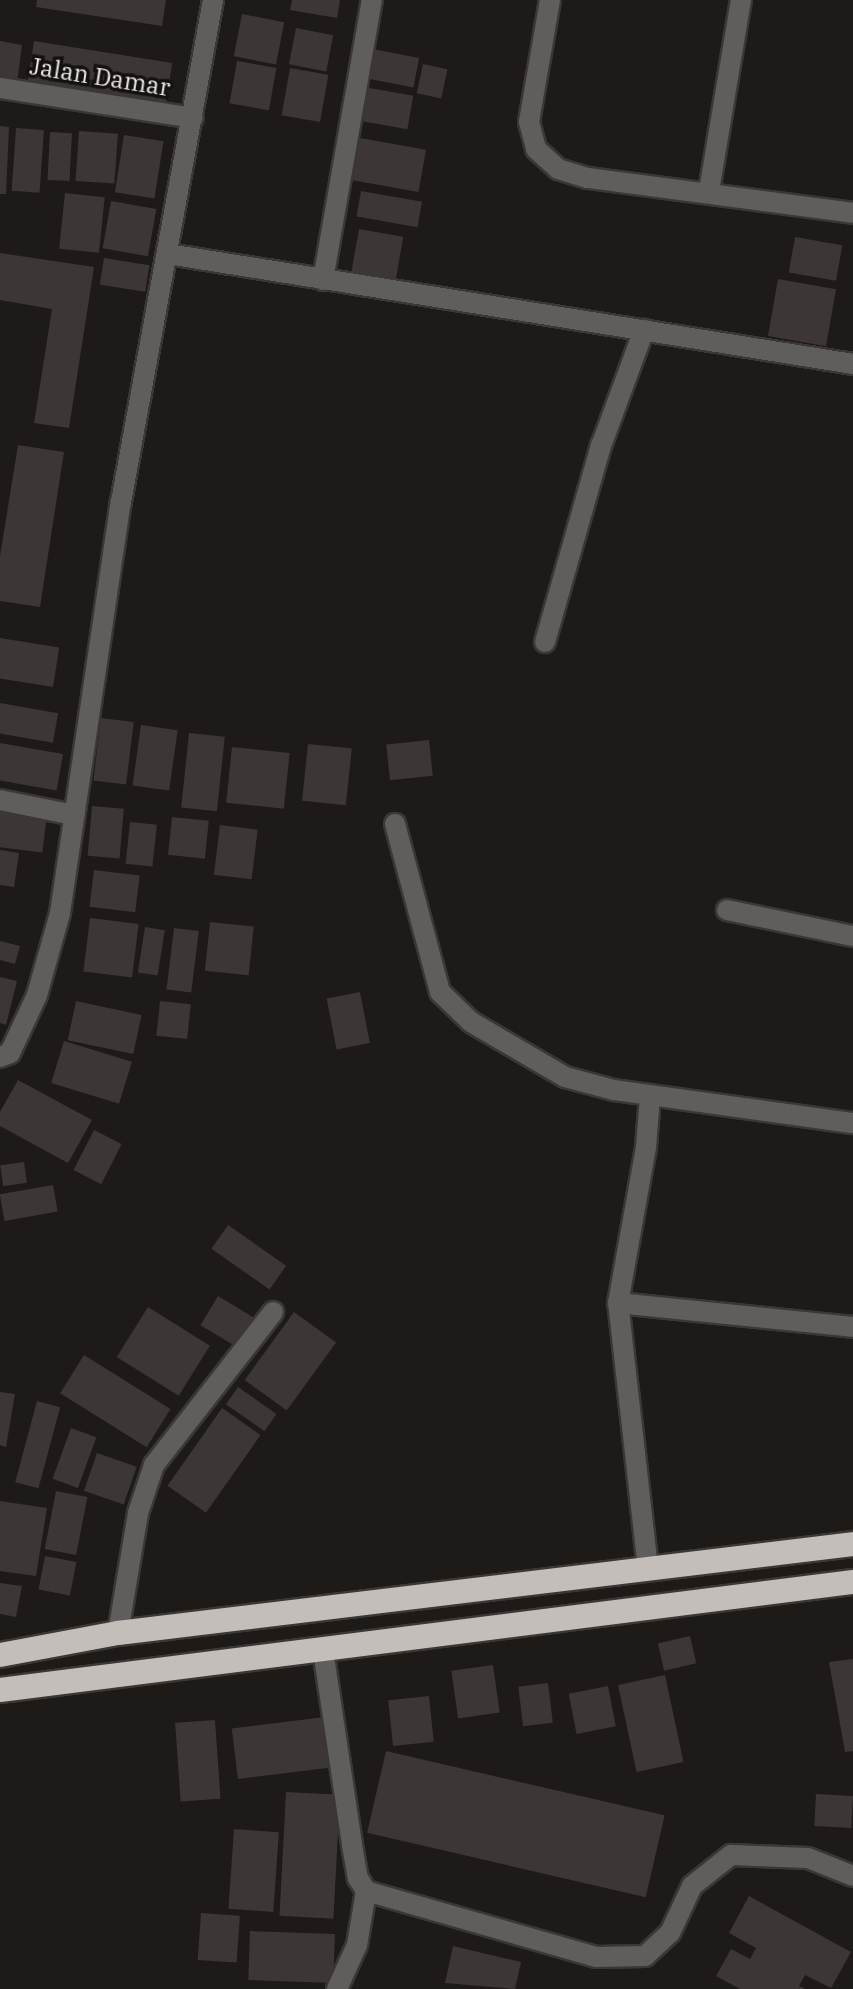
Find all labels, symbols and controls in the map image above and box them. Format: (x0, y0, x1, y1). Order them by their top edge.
street label: Jalan Damar (28, 52, 172, 102)

